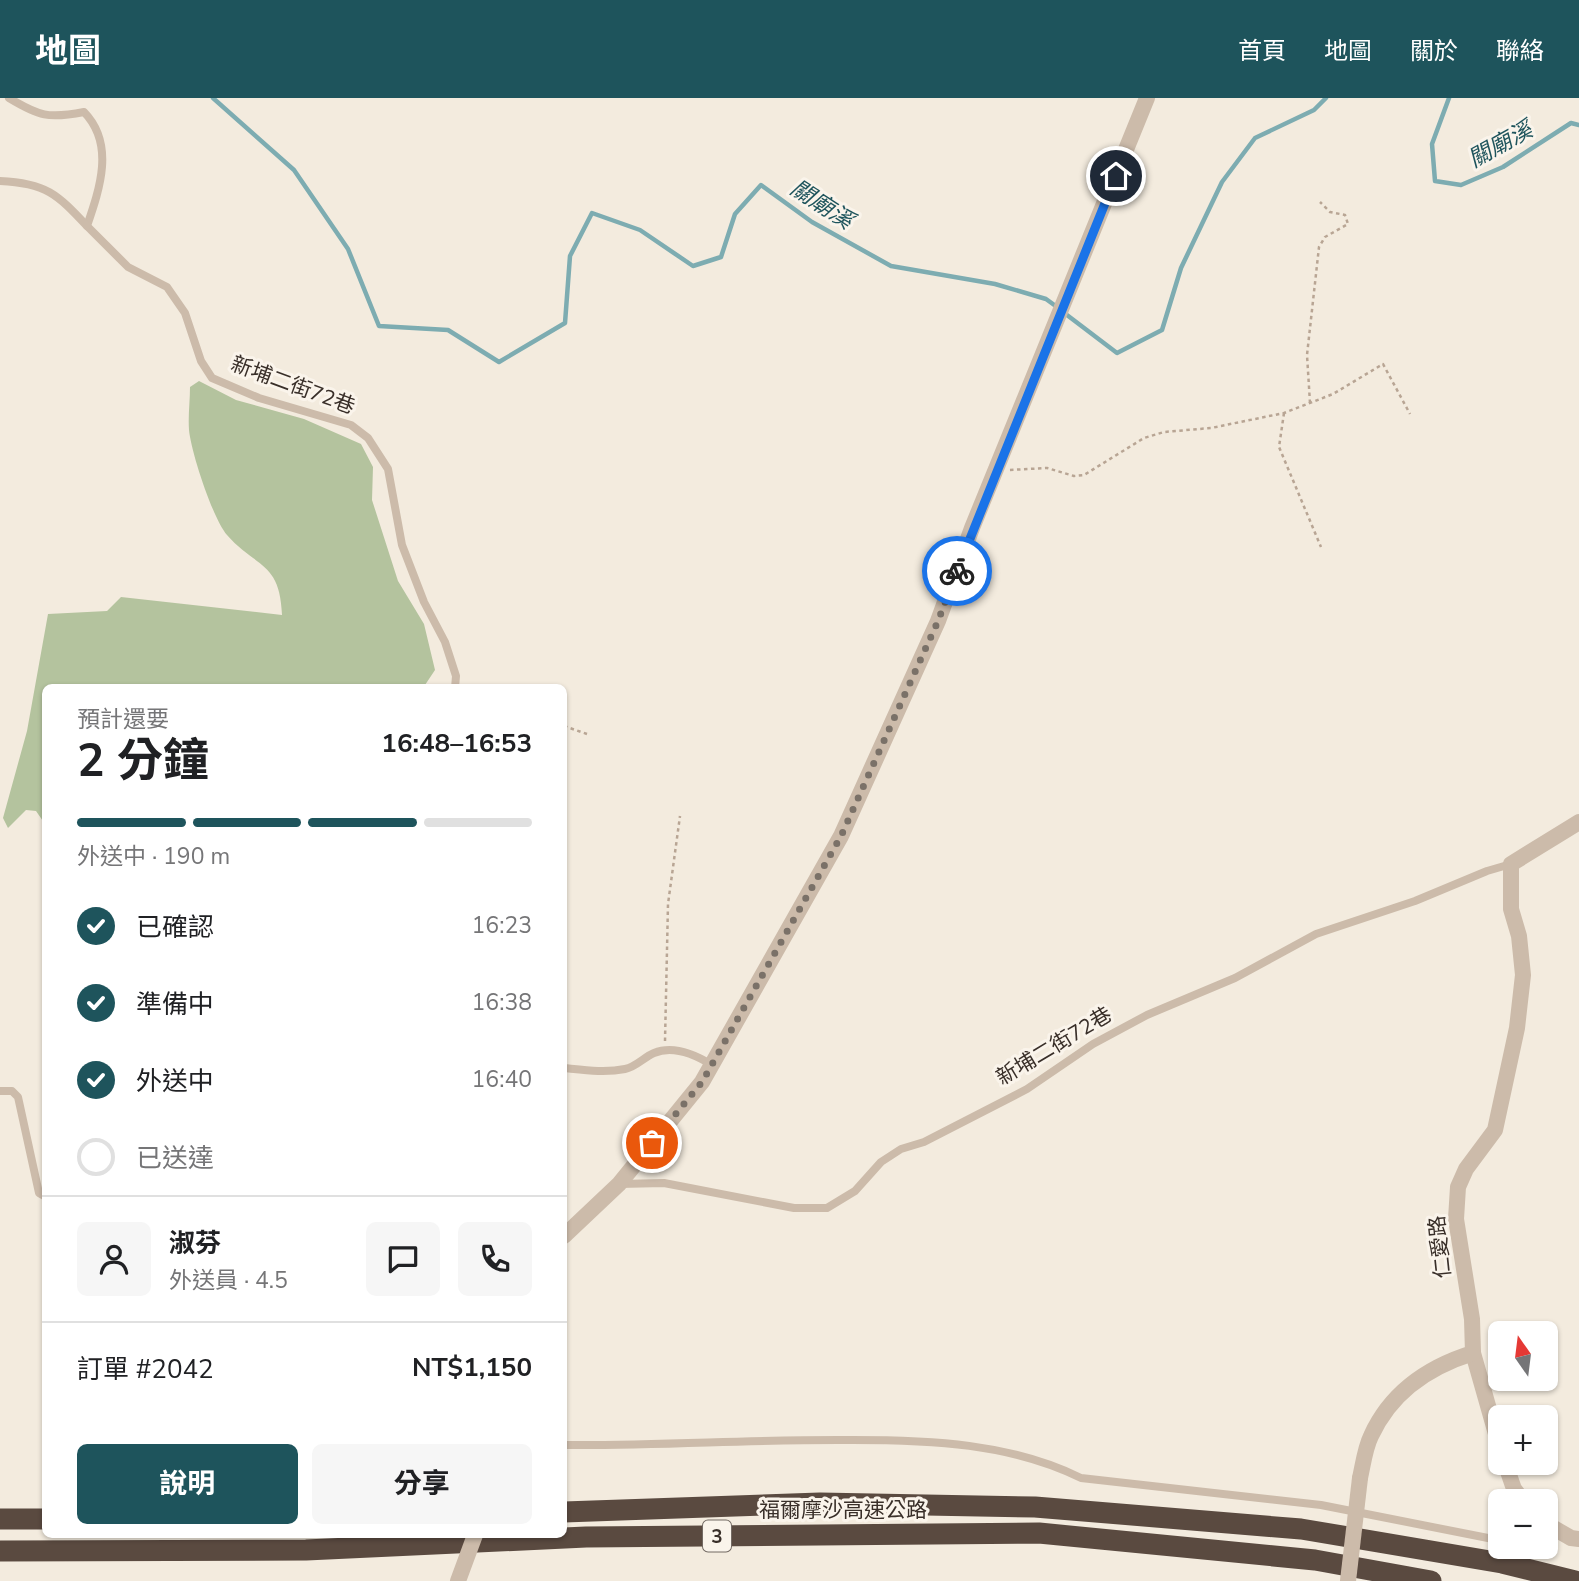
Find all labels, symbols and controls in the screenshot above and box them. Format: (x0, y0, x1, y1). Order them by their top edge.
text: 地圖 (35, 29, 101, 74)
text: 首頁 (1238, 35, 1286, 67)
text: 地圖 (1324, 35, 1372, 67)
text: 關於 (1410, 35, 1458, 67)
text: 聯絡 (1496, 35, 1544, 67)
water label: 關廟溪 (1463, 113, 1541, 175)
pin (1086, 146, 1146, 206)
icon: home (1097, 157, 1135, 195)
water label: 關廟溪 (784, 173, 862, 238)
street label: 新埔二街72巷 (227, 350, 359, 420)
courier (922, 536, 992, 606)
icon: bike (938, 552, 976, 590)
text: 預計還要 (77, 704, 169, 735)
text: 16:48–16:53 (381, 726, 532, 761)
text: 2 分鐘 (77, 729, 209, 792)
text: 外送中 · 190 m (77, 841, 230, 872)
icon: check (77, 907, 115, 945)
text: 已確認 (136, 910, 214, 945)
text: 16:23 (472, 910, 532, 941)
icon: check (77, 984, 115, 1022)
text: 準備中 (136, 987, 214, 1022)
text: 16:38 (472, 987, 532, 1018)
street label: 新埔二街72巷 (991, 1000, 1117, 1092)
icon: check (77, 1061, 115, 1099)
text: 外送中 (136, 1064, 214, 1099)
text: 16:40 (472, 1064, 532, 1095)
pin (622, 1113, 682, 1173)
icon: bag (633, 1124, 671, 1162)
text: 已送達 (136, 1141, 214, 1176)
street label: 仁愛路 (1423, 1214, 1457, 1280)
button: person (77, 1222, 151, 1296)
button: chat (366, 1222, 440, 1296)
button: phone (458, 1222, 532, 1296)
text: 淑芬 (169, 1226, 221, 1261)
text: 外送員 · 4.5 (169, 1265, 288, 1296)
north arrow (1488, 1321, 1558, 1391)
map controls (1488, 1321, 1558, 1559)
text: NT$1,150 (412, 1350, 532, 1385)
text: 訂單 #2042 (77, 1352, 214, 1387)
button: + (1488, 1405, 1558, 1475)
button: 說明 (77, 1444, 298, 1524)
button: 分享 (312, 1444, 532, 1524)
button: − (1488, 1489, 1558, 1559)
street label: 福爾摩沙高速公路 (759, 1496, 927, 1524)
road number: 3 (703, 1520, 731, 1552)

